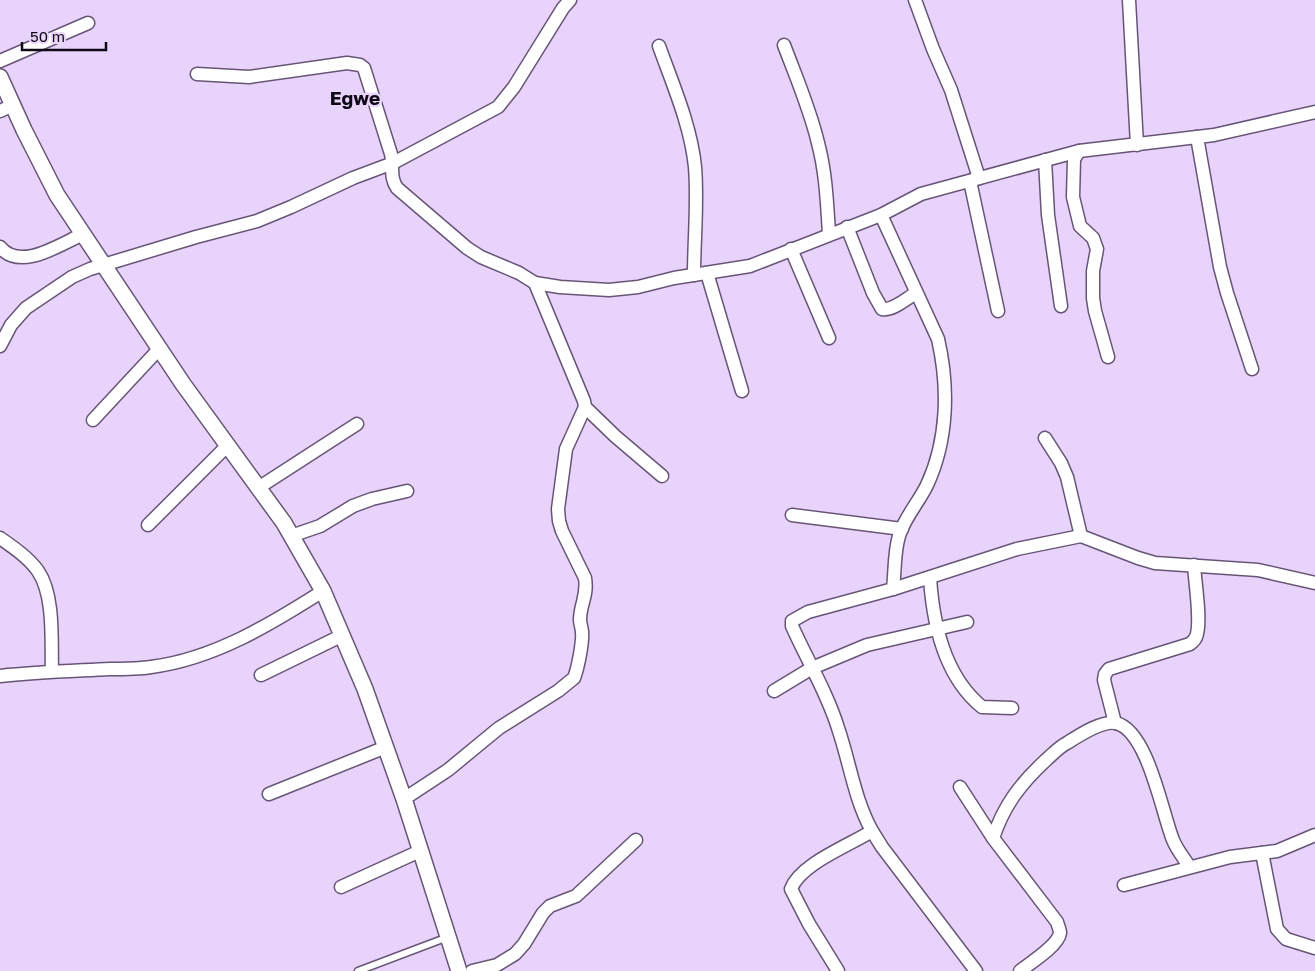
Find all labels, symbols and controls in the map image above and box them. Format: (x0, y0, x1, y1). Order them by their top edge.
scale bar (22, 20, 106, 52)
text: 50 m (30, 27, 65, 45)
district label: Egwe (330, 86, 380, 109)

